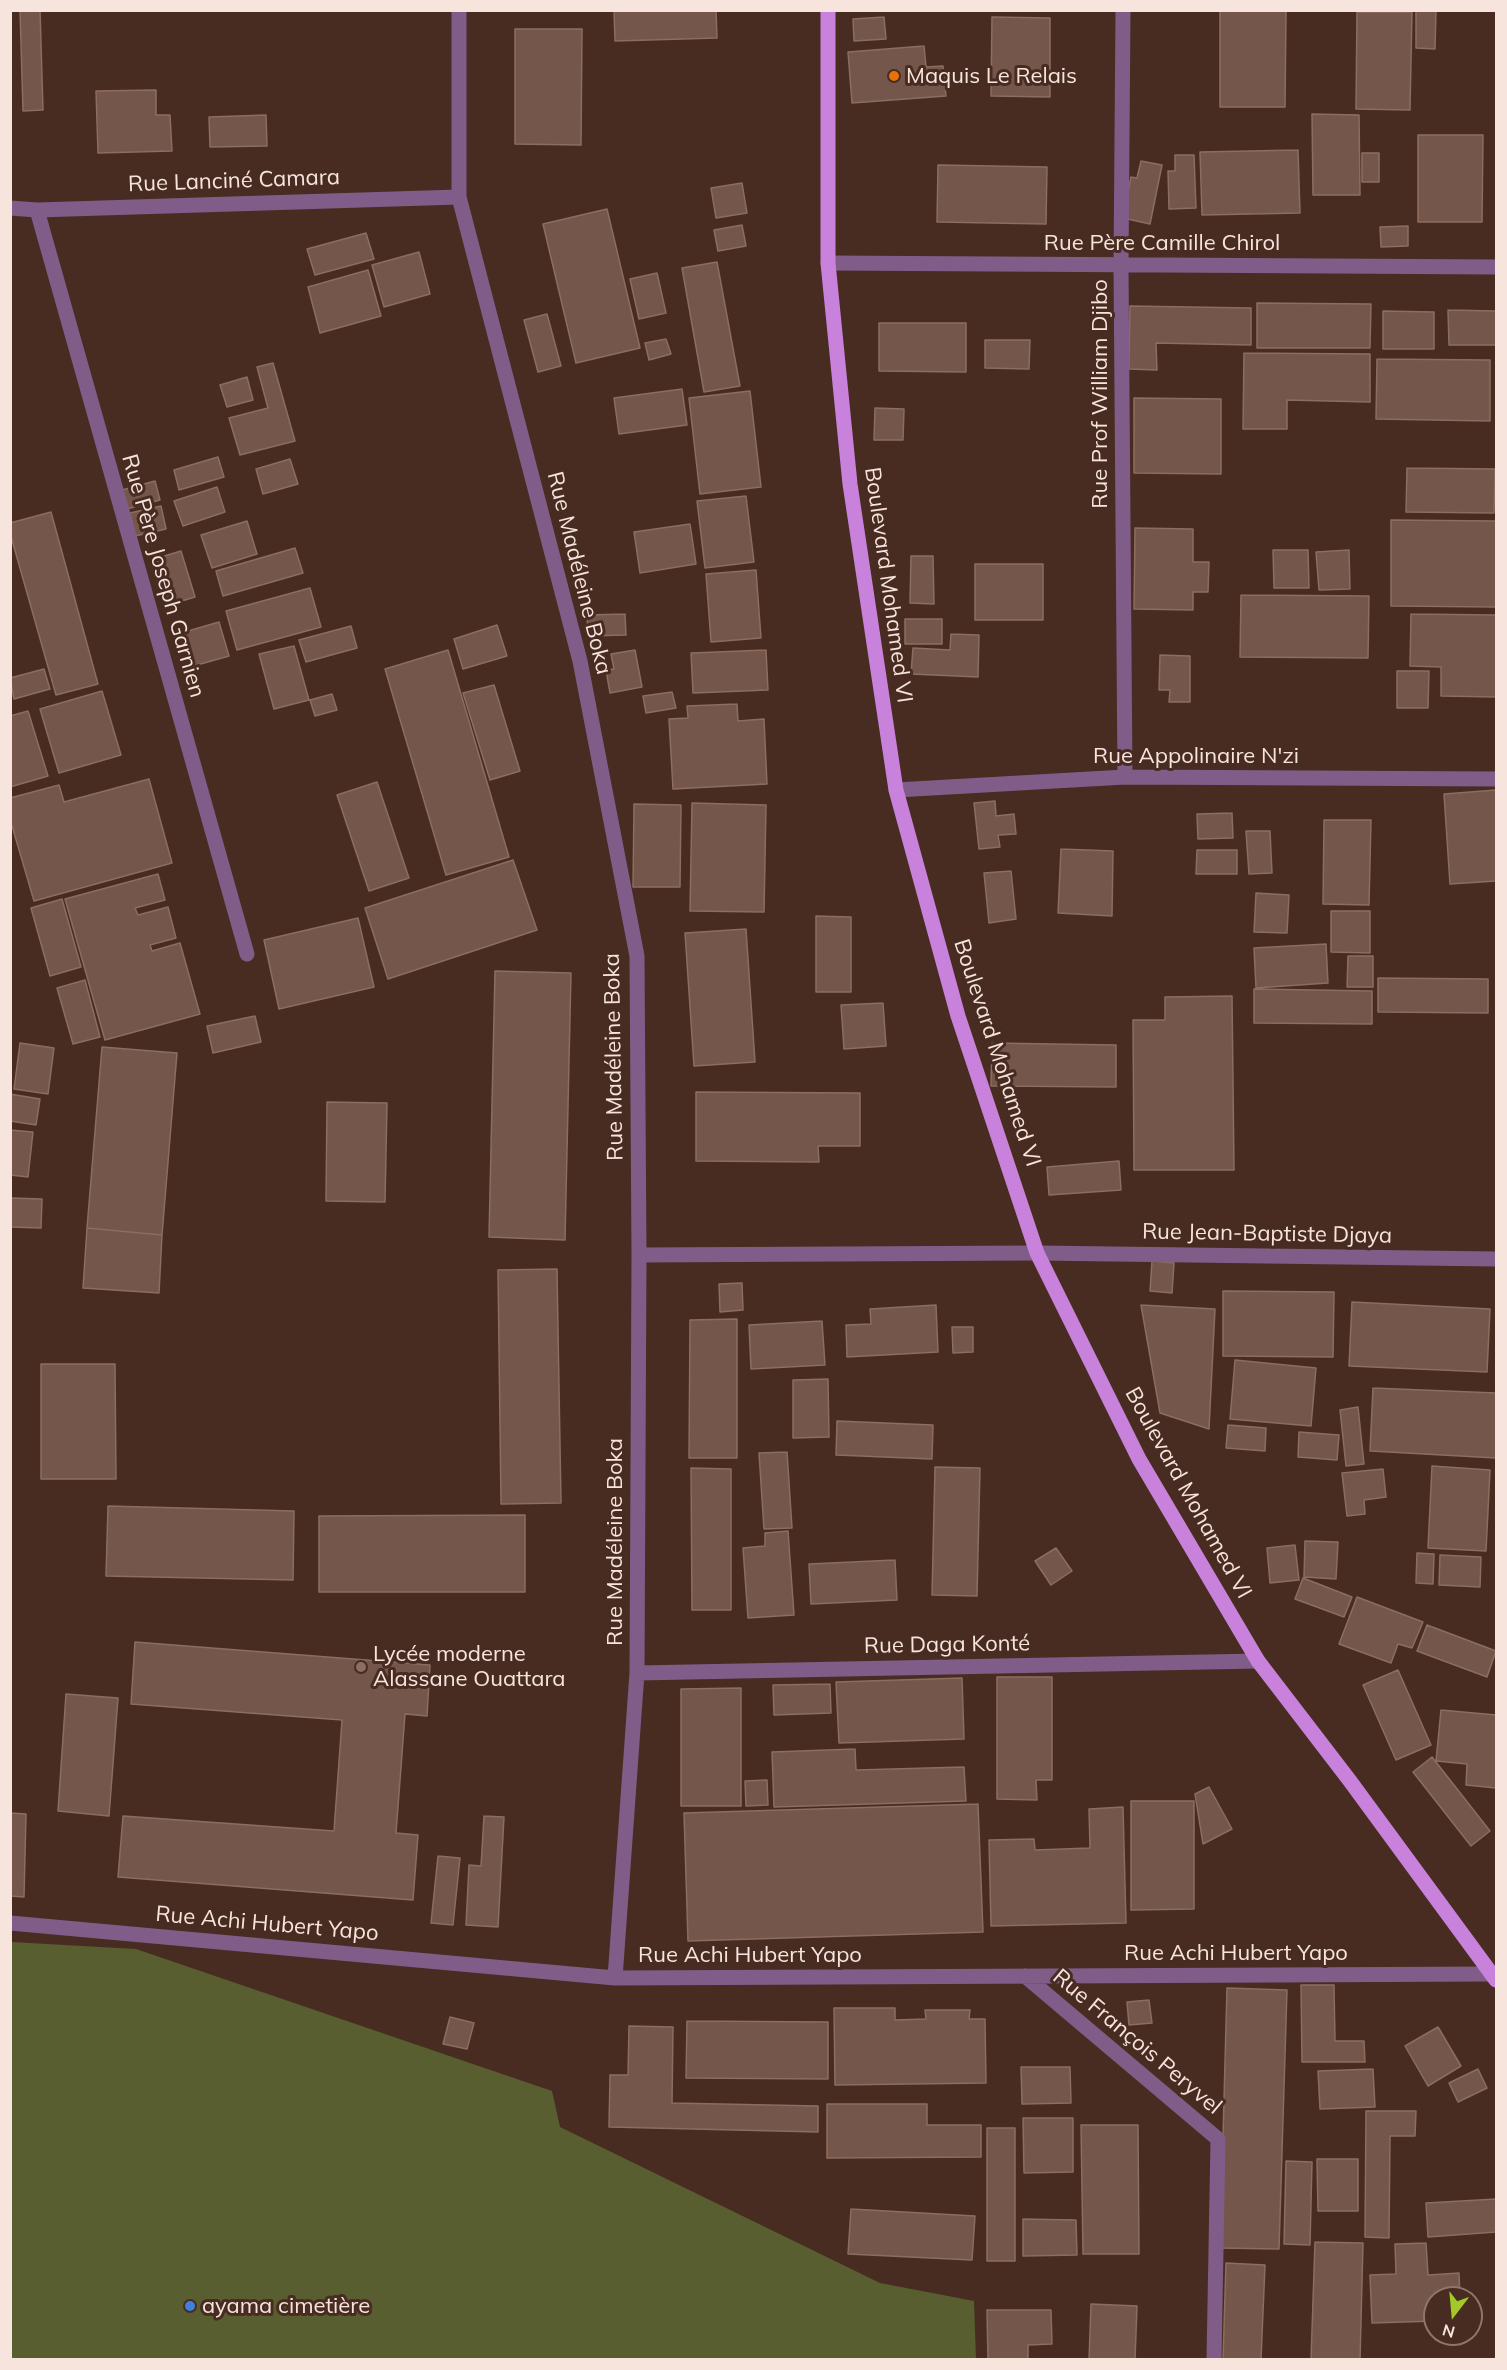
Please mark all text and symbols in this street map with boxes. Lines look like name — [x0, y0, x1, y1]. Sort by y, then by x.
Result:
place label: Maquis Le Relais — [906, 63, 1077, 89]
marker: Maquis Le Relais — [887, 69, 901, 83]
street label: Rue Lanciné Camara — [128, 164, 340, 198]
street label: Rue Père Camille Chirol — [1044, 230, 1280, 256]
street label: Rue Prof William Djibo — [1087, 279, 1113, 509]
street label: Rue Père Joseph Garnien — [116, 451, 210, 701]
street label: Boulevard Mohamed VI — [858, 466, 918, 704]
street label: Rue Madéleine Boka — [541, 469, 617, 677]
street label: Rue Appolinaire N'zi — [1093, 743, 1299, 769]
street label: Boulevard Mohamed VI — [948, 936, 1046, 1170]
street label: Rue Madéleine Boka — [599, 953, 629, 1161]
street label: Rue Jean-Baptiste Djaya — [1142, 1219, 1392, 1249]
street label: Boulevard Mohamed VI — [1119, 1383, 1257, 1603]
street label: Rue Madéleine Boka — [602, 1438, 628, 1646]
street label: Rue Daga Konté — [864, 1630, 1030, 1660]
place label: Lycée moderne Alassane Ouattara — [373, 1641, 565, 1693]
marker: Lycée moderne Alassane Ouattara — [354, 1660, 368, 1674]
street label: Rue Achi Hubert Yapo — [154, 1901, 380, 1947]
street label: Rue Achi Hubert Yapo — [1124, 1940, 1348, 1966]
street label: Rue Achi Hubert Yapo — [638, 1942, 862, 1968]
street label: Rue François Peryvel — [1047, 1964, 1227, 2120]
north arrow — [1423, 2286, 1483, 2346]
place label: ayama cimetière — [202, 2293, 370, 2319]
marker: ayama cimetière — [183, 2299, 197, 2313]
text: N — [1440, 2320, 1457, 2343]

